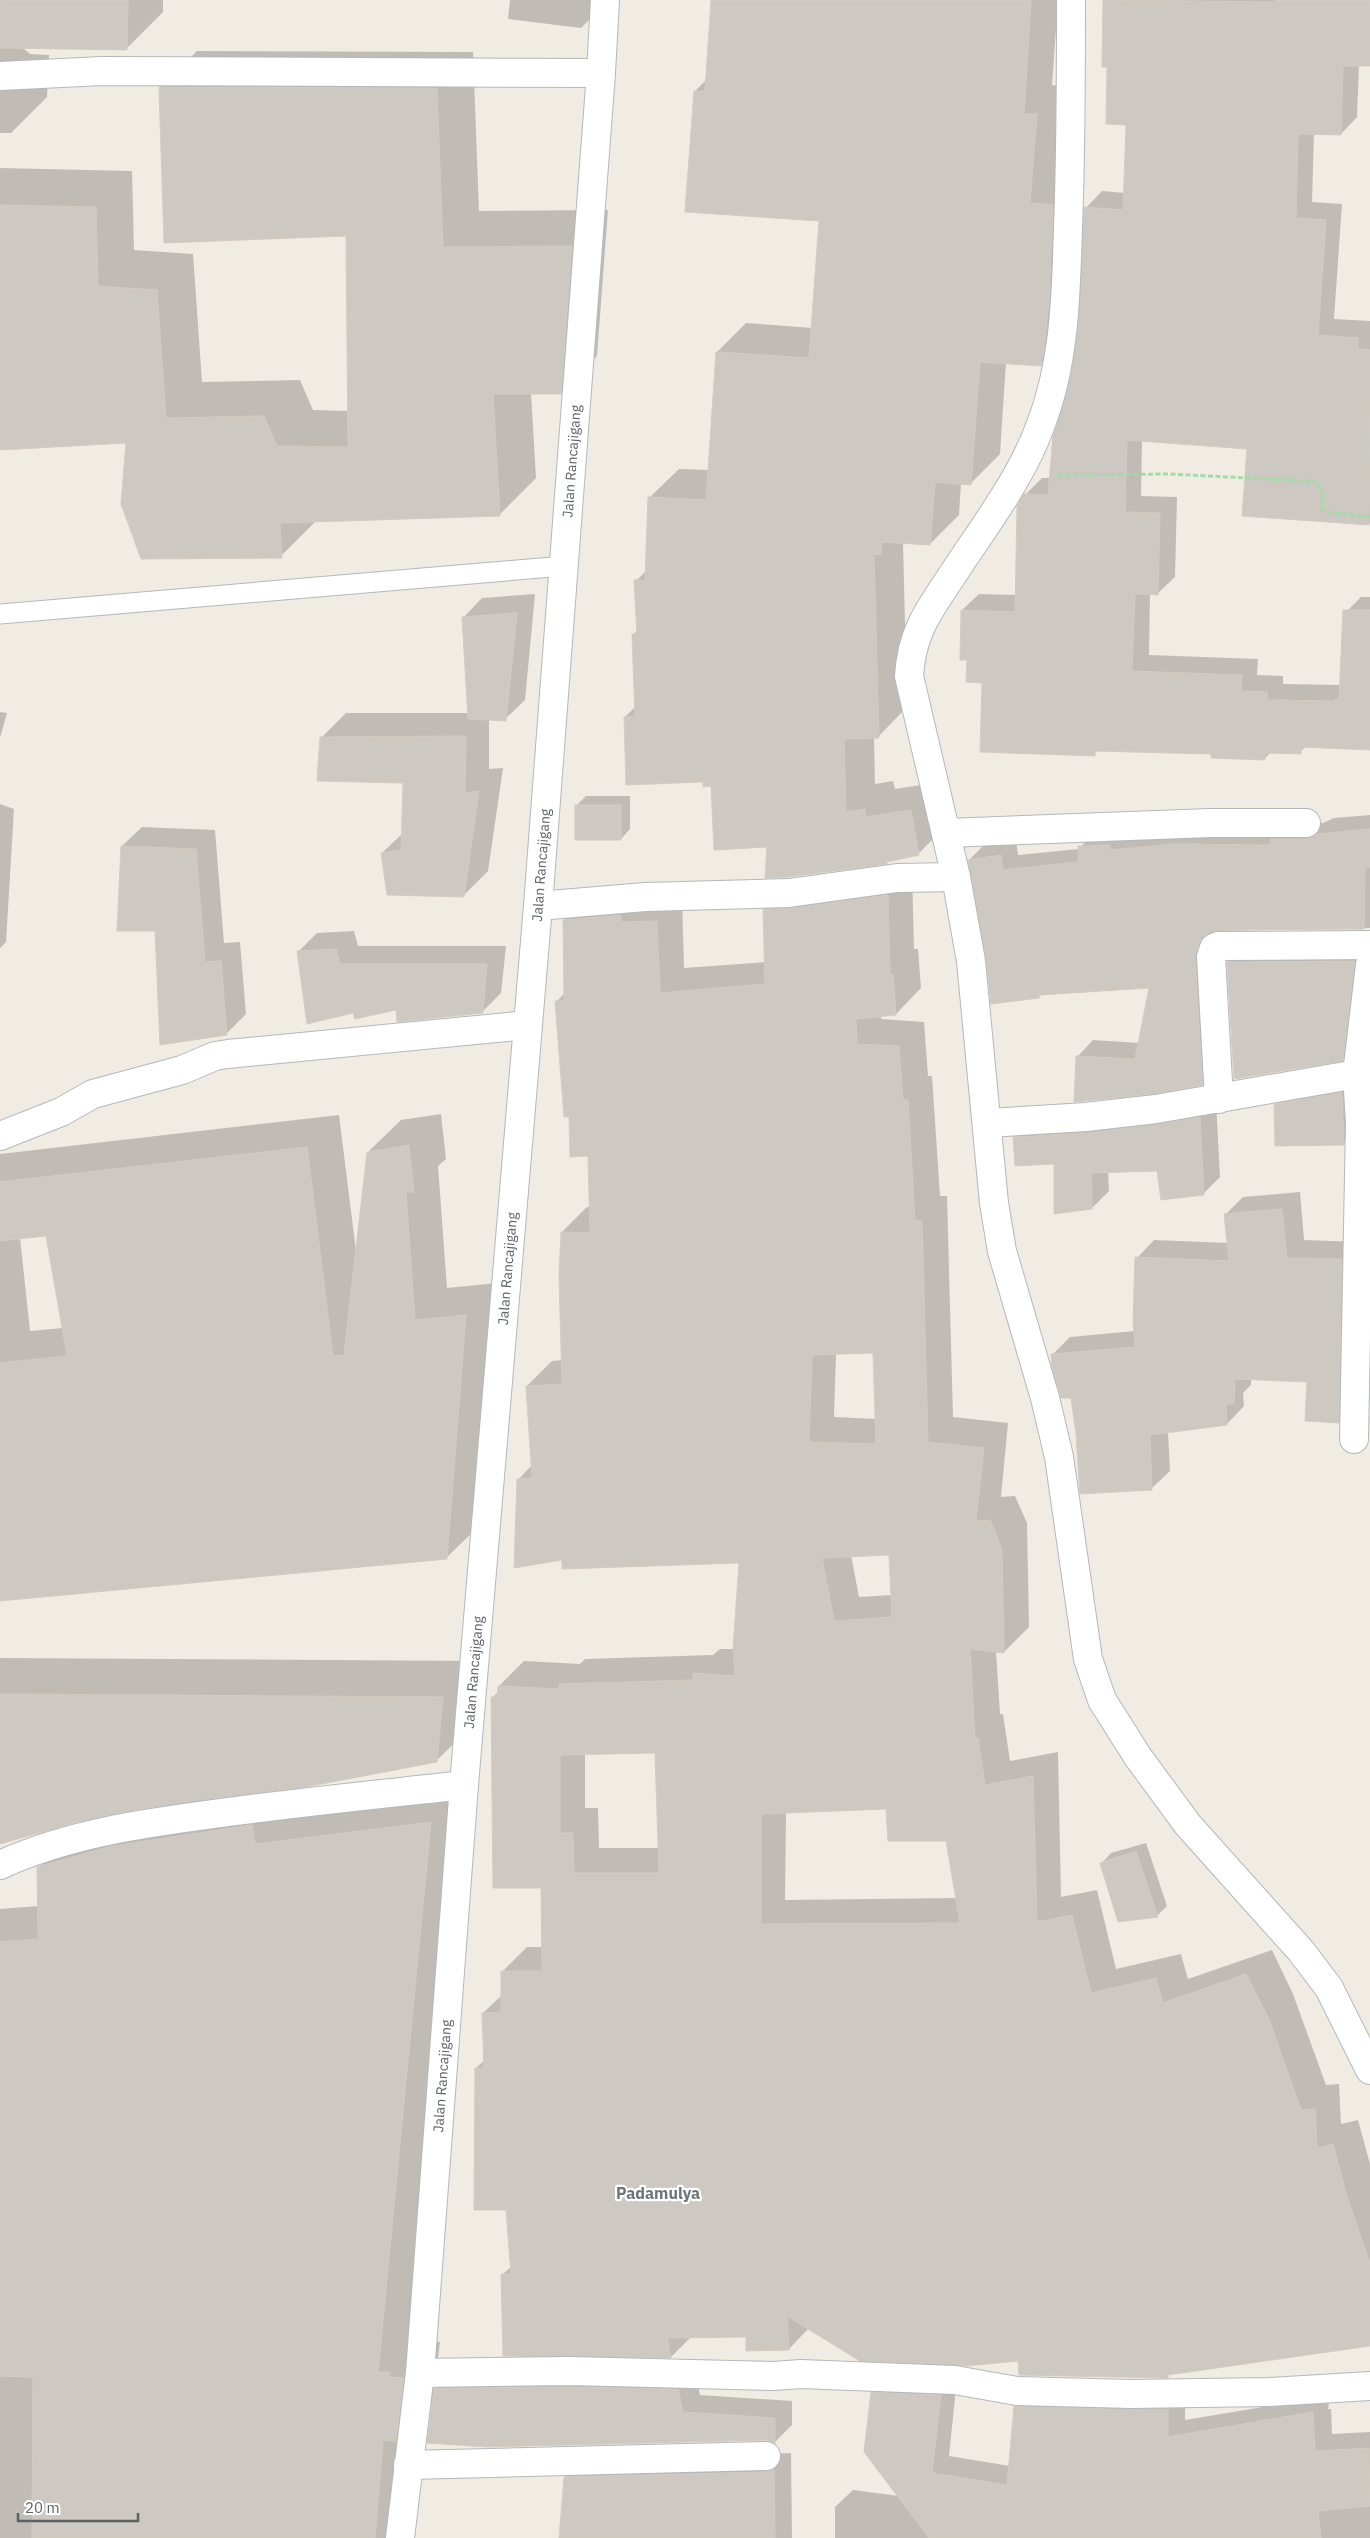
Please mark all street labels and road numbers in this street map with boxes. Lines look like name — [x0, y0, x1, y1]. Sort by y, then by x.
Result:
street label: Jalan Rancajigang — [558, 404, 585, 518]
street label: Jalan Rancajigang — [528, 807, 554, 922]
street label: Jalan Rancajigang — [494, 1211, 521, 1326]
street label: Jalan Rancajigang — [460, 1615, 487, 1729]
street label: Jalan Rancajigang — [429, 2018, 455, 2133]

